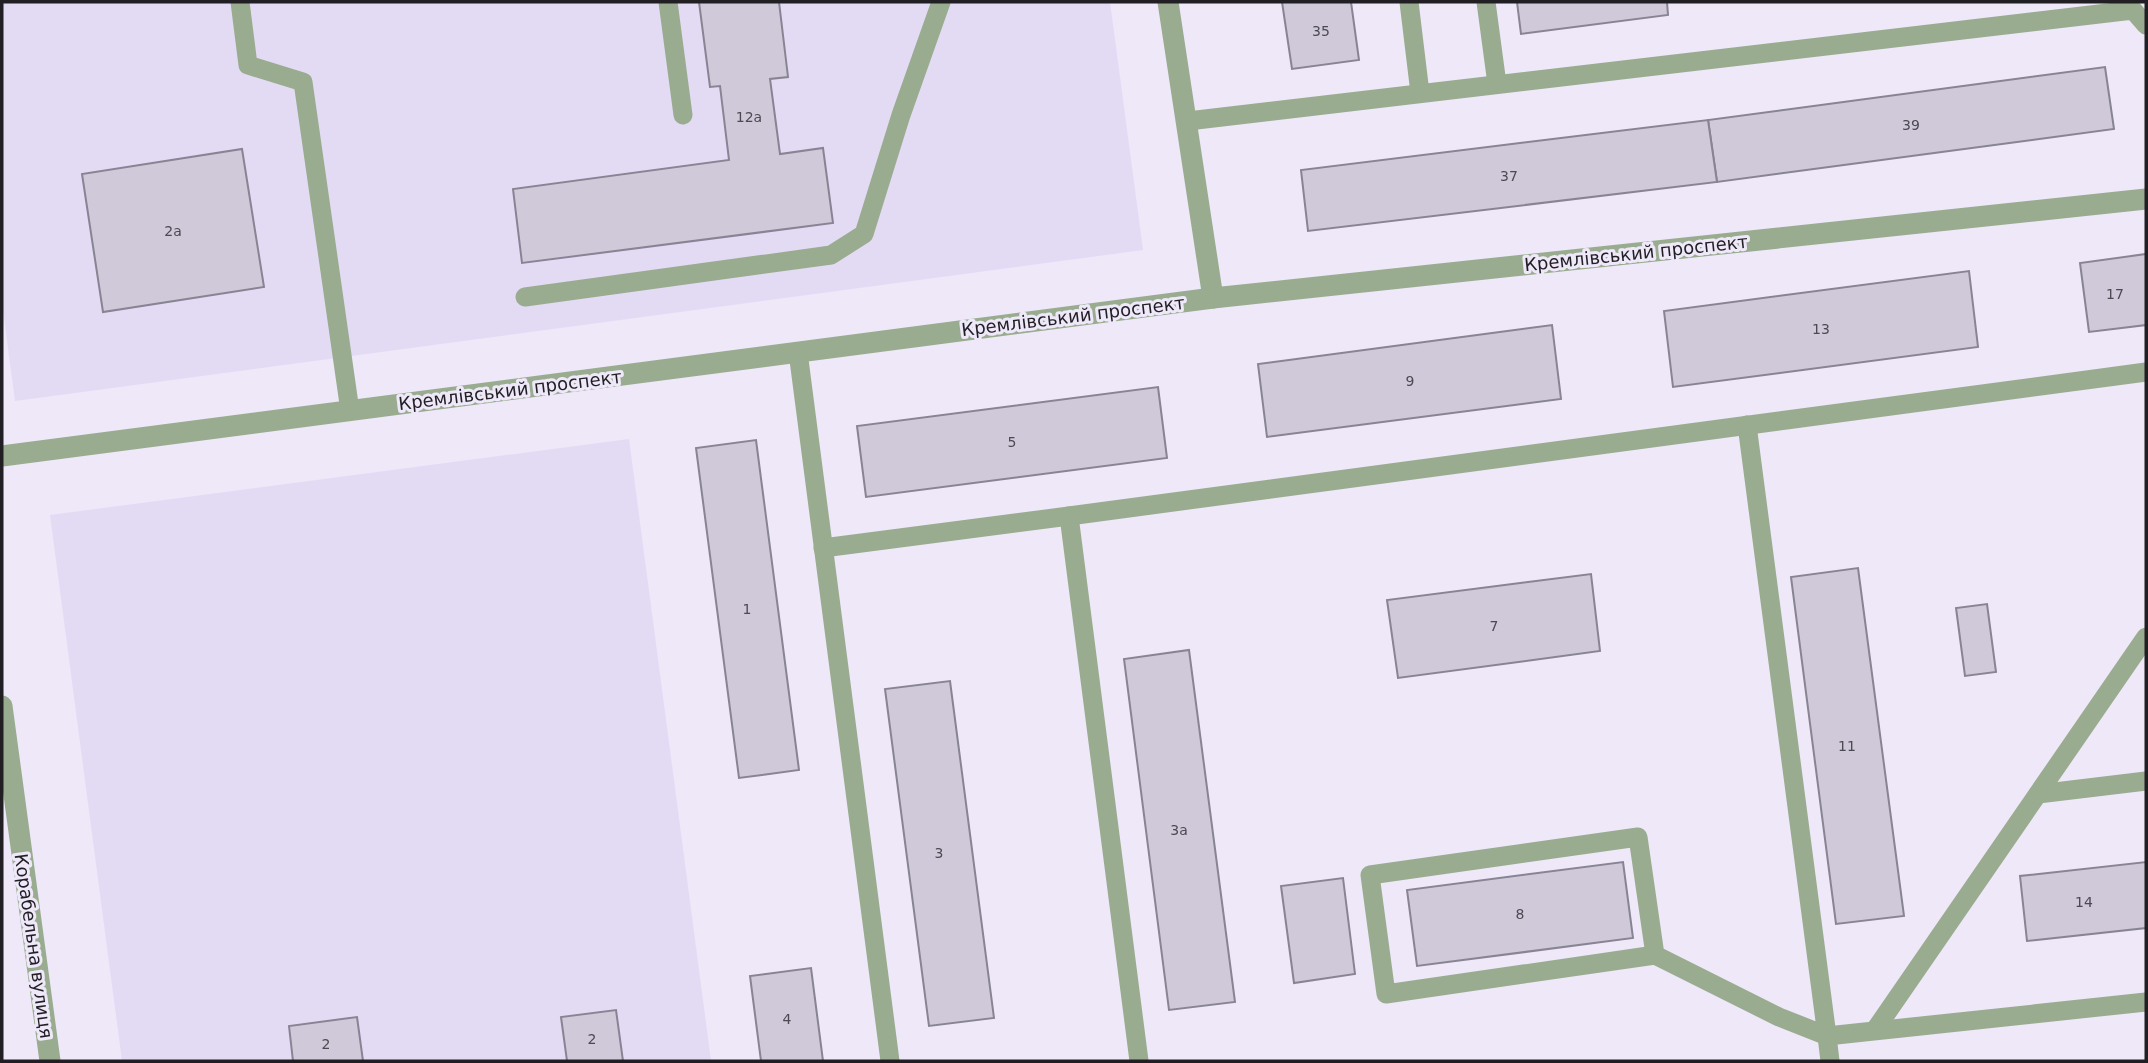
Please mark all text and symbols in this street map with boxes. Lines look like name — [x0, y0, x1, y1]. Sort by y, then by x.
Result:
house number: 35 — [1312, 23, 1330, 39]
house number: 12а — [736, 109, 762, 125]
house number: 39 — [1902, 117, 1920, 133]
house number: 37 — [1500, 168, 1518, 184]
house number: 2а — [164, 223, 182, 239]
street label: Кремлівський проспект — [1523, 231, 1749, 275]
house number: 17 — [2106, 286, 2124, 302]
street label: Кремлівський проспект — [960, 292, 1186, 340]
house number: 13 — [1812, 321, 1830, 337]
street label: Кремлівський проспект — [397, 366, 623, 414]
house number: 9 — [1406, 373, 1414, 389]
house number: 5 — [1008, 434, 1016, 450]
house number: 1 — [743, 601, 751, 617]
house number: 7 — [1490, 618, 1498, 634]
house number: 11 — [1838, 738, 1856, 754]
house number: 3а — [1170, 822, 1188, 838]
house number: 3 — [935, 845, 943, 861]
street label: Корабельна вулиця — [11, 852, 57, 1040]
house number: 14 — [2075, 894, 2093, 910]
house number: 8 — [1516, 906, 1524, 922]
house number: 4 — [783, 1011, 792, 1027]
house number: 2 — [588, 1031, 596, 1047]
house number: 2 — [322, 1036, 330, 1052]

